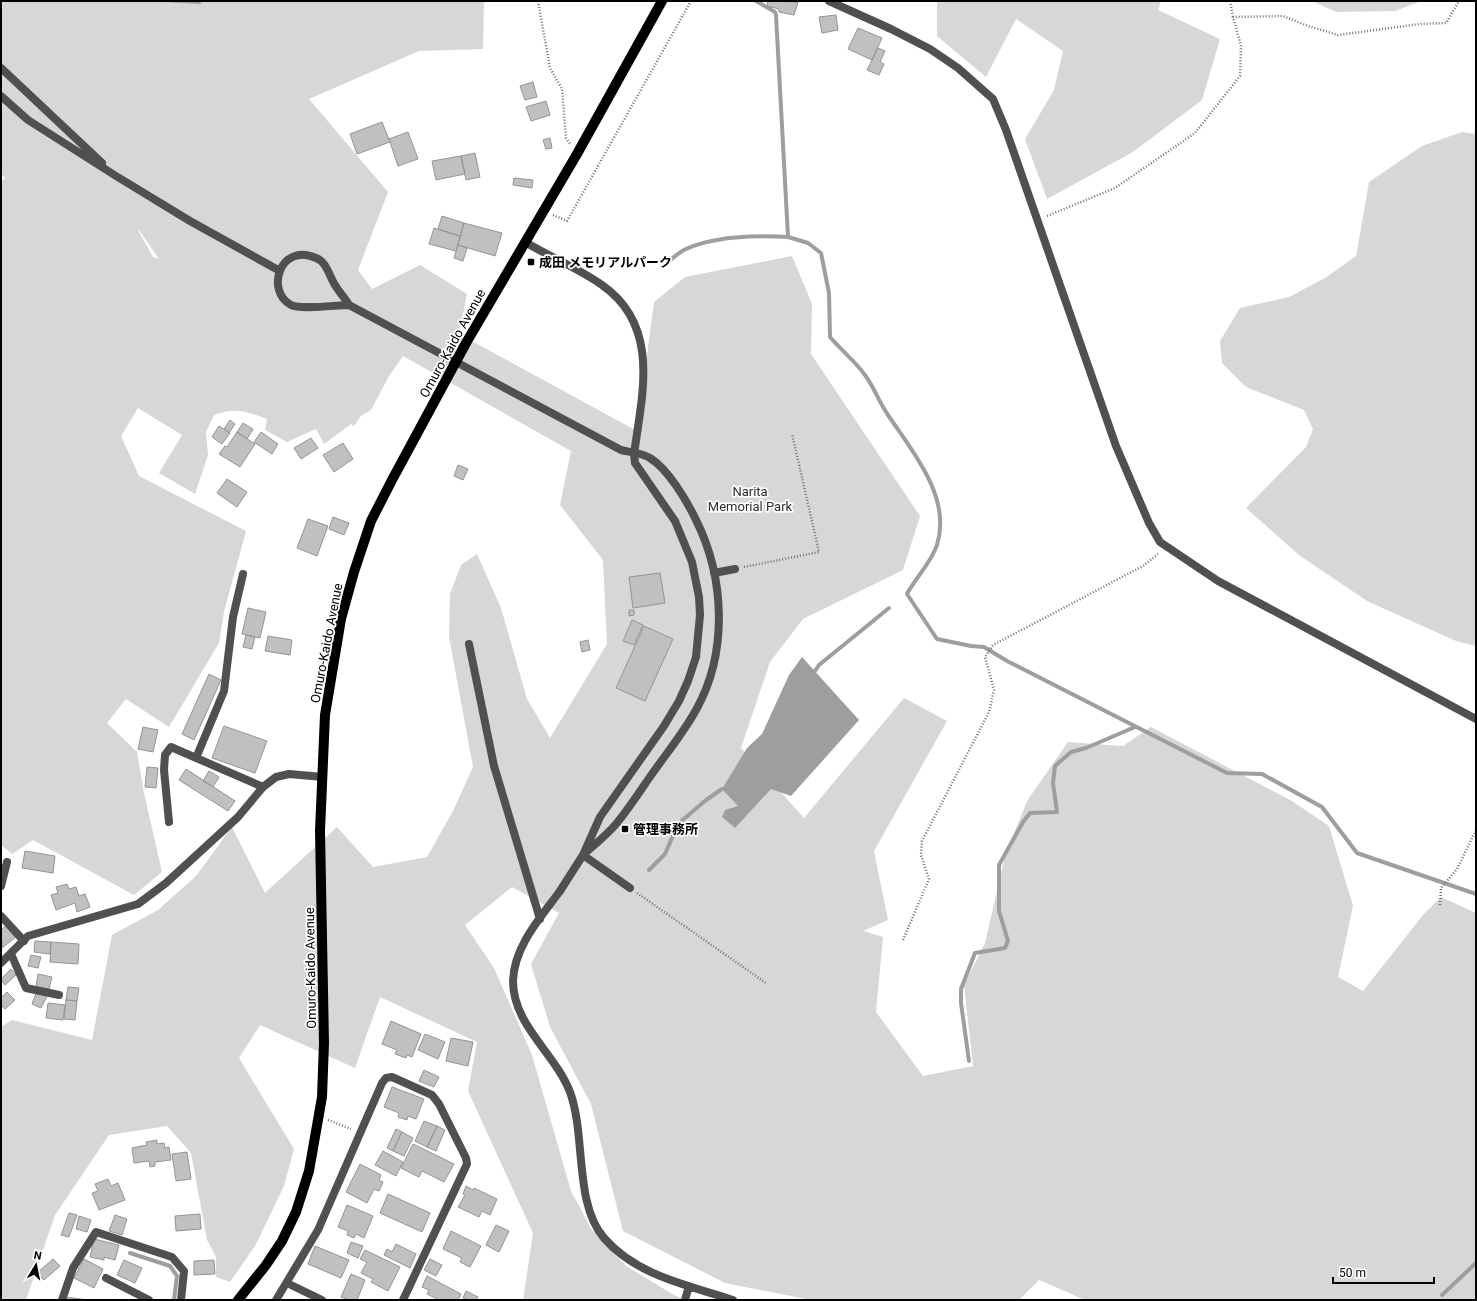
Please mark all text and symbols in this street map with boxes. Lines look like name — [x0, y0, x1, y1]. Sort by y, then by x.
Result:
place label: 成田 メモリアルパーク — [539, 255, 672, 270]
marker: 成田 メモリアルパーク — [526, 257, 536, 267]
street label: Omuro-Kaido Avenue — [416, 286, 489, 400]
park label: Narita Memorial Park — [708, 484, 793, 514]
street label: Omuro-Kaido Avenue — [308, 582, 345, 704]
place label: 管理事務所 — [633, 822, 698, 837]
marker: 管理事務所 — [620, 824, 630, 834]
street label: Omuro-Kaido Avenue — [302, 907, 319, 1029]
north arrow — [16, 1245, 56, 1285]
text: N — [33, 1249, 43, 1263]
scale bar — [1333, 1259, 1434, 1285]
text: 50 m — [1339, 1266, 1366, 1280]

